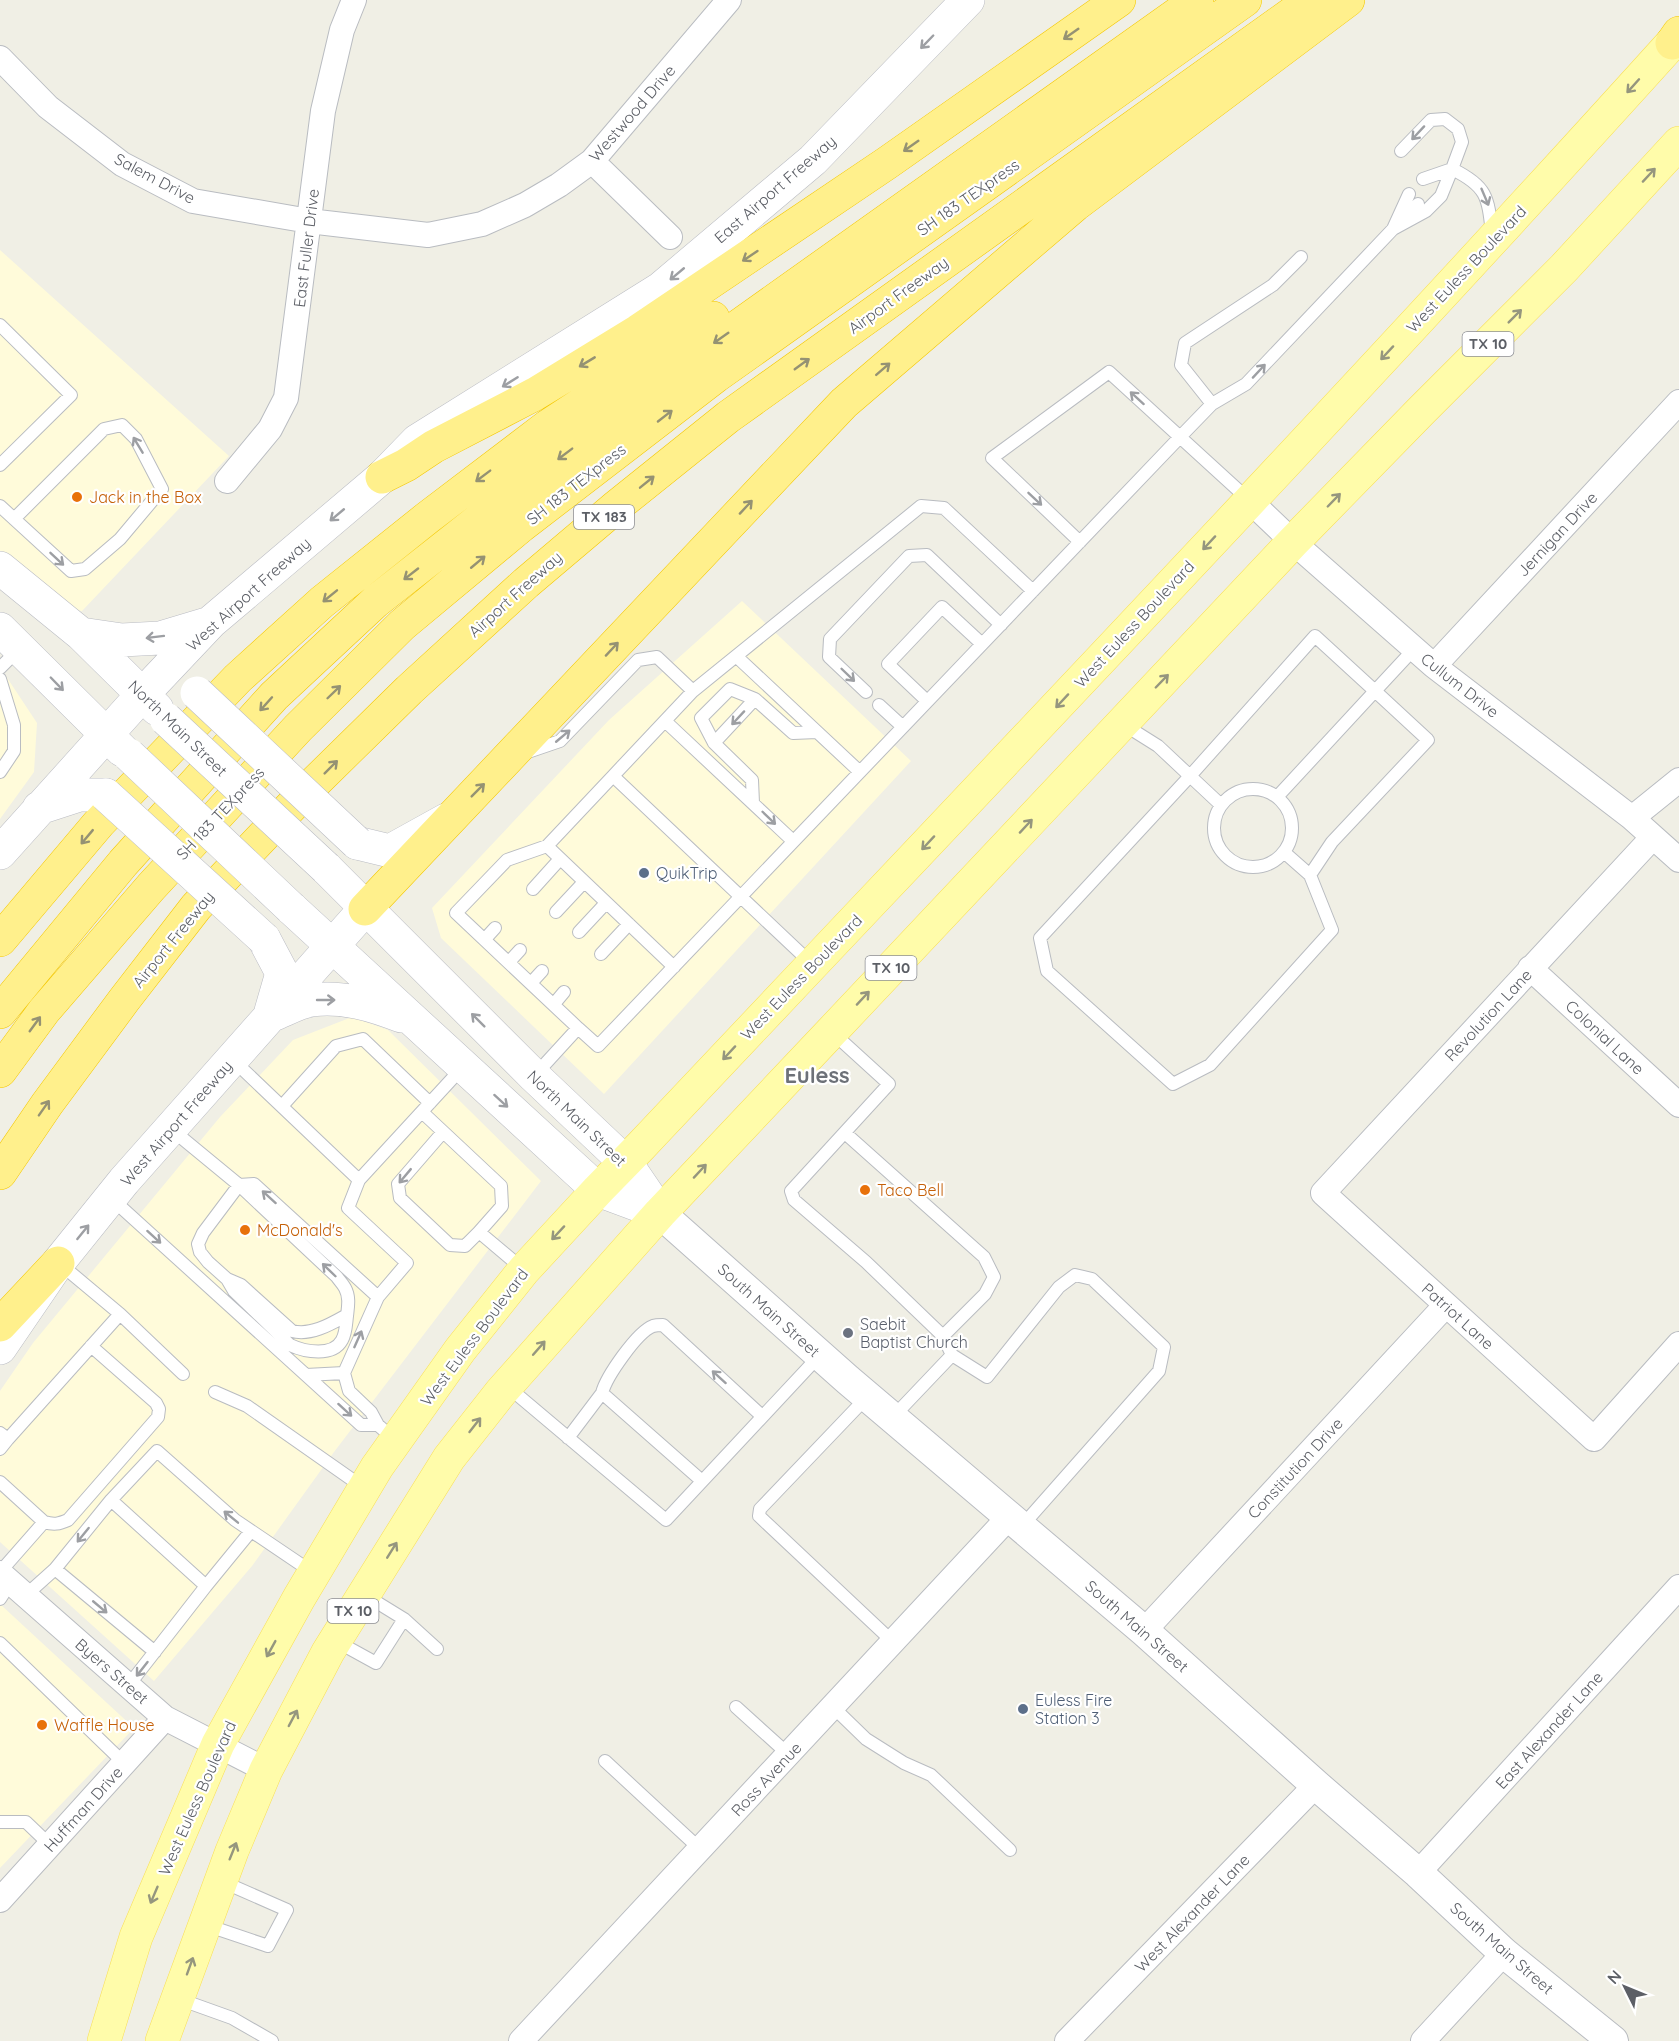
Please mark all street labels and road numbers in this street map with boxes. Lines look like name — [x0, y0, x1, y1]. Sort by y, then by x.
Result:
street label: Westwood Drive — [585, 60, 679, 166]
street label: East Airport Freeway — [710, 131, 840, 247]
street label: Salem Drive — [111, 148, 199, 208]
street label: SH 183 TEXpress — [913, 154, 1023, 240]
street label: East Fuller Drive — [289, 188, 323, 308]
street label: West Euless Boulevard — [1402, 201, 1530, 337]
street label: Airport Freeway — [844, 252, 952, 338]
road number: TX 10 — [1462, 332, 1514, 356]
street label: SH 183 TEXpress — [522, 439, 630, 529]
street label: Jernigan Drive — [1513, 487, 1601, 581]
road number: TX 183 — [574, 505, 634, 529]
street label: West Airport Freeway — [182, 533, 314, 655]
street label: Airport Freeway — [464, 547, 566, 641]
street label: West Euless Boulevard — [1070, 556, 1198, 692]
street label: Cullum Drive — [1417, 648, 1503, 722]
street label: North Main Street — [124, 676, 232, 780]
street label: SH 183 TEXpress — [172, 762, 268, 864]
street label: Airport Freeway — [128, 886, 218, 992]
street label: West Euless Boulevard — [736, 910, 866, 1044]
road number: TX 10 — [866, 956, 916, 980]
street label: Revolution Lane — [1440, 965, 1536, 1065]
street label: Colonial Lane — [1562, 996, 1648, 1078]
street label: West Airport Freeway — [116, 1056, 236, 1190]
street label: North Main Street — [523, 1066, 631, 1170]
street label: South Main Street — [714, 1259, 824, 1361]
street label: West Euless Boulevard — [416, 1264, 532, 1410]
street label: Patriot Lane — [1418, 1278, 1498, 1354]
street label: Constitution Drive — [1243, 1413, 1347, 1523]
street label: South Main Street — [1081, 1576, 1193, 1676]
road number: TX 10 — [328, 1599, 378, 1623]
street label: Byers Street — [71, 1634, 153, 1708]
street label: East Alexander Lane — [1491, 1667, 1607, 1793]
street label: West Euless Boulevard — [154, 1718, 240, 1878]
street label: Ross Avenue — [726, 1738, 806, 1820]
street label: Huffman Drive — [39, 1762, 127, 1856]
street label: West Alexander Lane — [1130, 1850, 1254, 1976]
street label: South Main Street — [1446, 1898, 1558, 1998]

